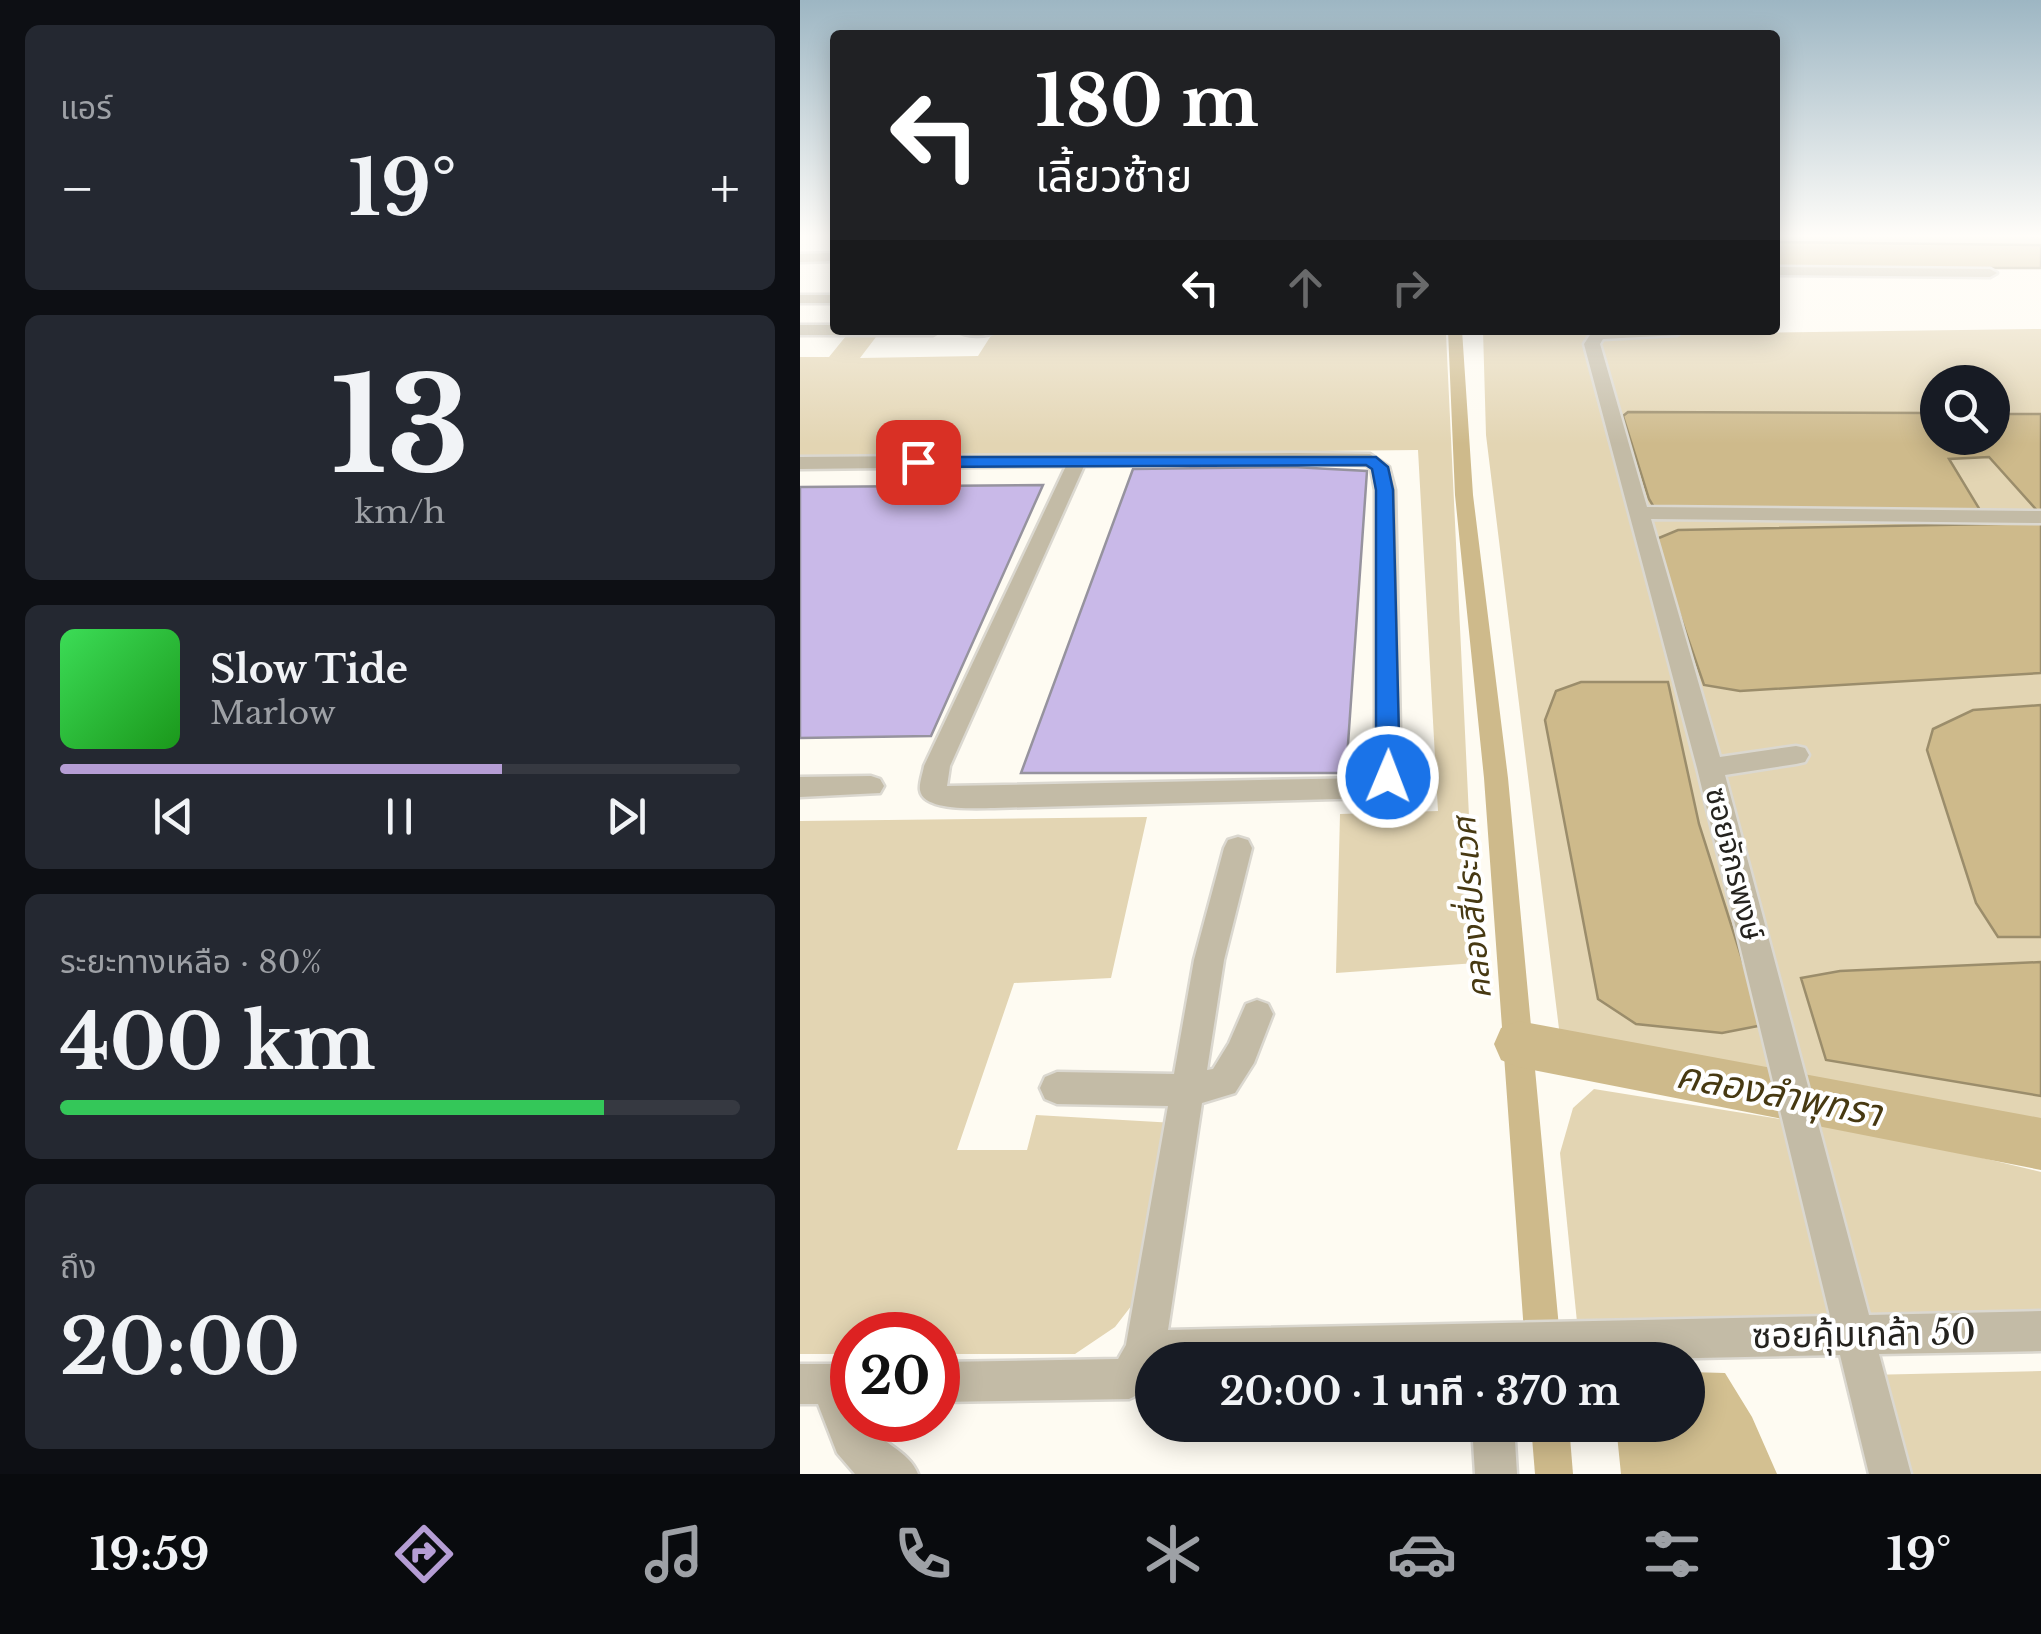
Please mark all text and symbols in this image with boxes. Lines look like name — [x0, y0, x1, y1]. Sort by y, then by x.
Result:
text: 180 m — [1035, 58, 1259, 145]
icon: left — [870, 70, 1000, 200]
text: แอร์ — [60, 88, 112, 128]
text: 19° — [348, 142, 456, 235]
text: เลี้ยวซ้าย — [1035, 148, 1192, 204]
text: − — [60, 155, 95, 223]
text: + — [710, 155, 740, 223]
icon: left — [1173, 260, 1228, 315]
icon: ahead — [1278, 260, 1333, 315]
icon: right — [1383, 260, 1438, 315]
text: 13 — [330, 346, 470, 507]
map controls — [1920, 365, 2010, 455]
button: search — [1920, 365, 2010, 455]
pin — [876, 420, 961, 505]
icon: arrive — [891, 435, 946, 490]
text: km/h — [355, 492, 445, 532]
text: Slow Tide — [210, 646, 408, 693]
text: Marlow — [210, 693, 336, 733]
position arrow — [1336, 725, 1440, 829]
street label: ซอยจักรพงษ์ — [1698, 783, 1771, 944]
icon: previous — [146, 789, 201, 844]
icon: pause — [372, 789, 427, 844]
icon: next — [599, 789, 654, 844]
water label: คลองสี่ประเวศ — [1442, 811, 1500, 1001]
text: ระยะทางเหลือ · 80% — [60, 942, 322, 982]
text: 400 km — [60, 996, 376, 1089]
water label: คลองลำพุทรา — [1673, 1051, 1887, 1137]
text: ถึง — [60, 1247, 96, 1287]
text: 20:00 — [60, 1301, 300, 1394]
street label: ซอยคุ้มเกล้า 50 — [1752, 1310, 1976, 1357]
speed limit sign: 20 — [830, 1312, 960, 1442]
text: 20:00 · 1 นาที · 370 m — [1220, 1368, 1620, 1415]
icon: directions — [389, 1519, 459, 1589]
icon: music — [639, 1519, 709, 1589]
icon: phone — [888, 1519, 958, 1589]
icon: climate — [1138, 1519, 1208, 1589]
icon: car — [1387, 1519, 1457, 1589]
icon: filters — [1637, 1519, 1707, 1589]
text: 19:59 — [90, 1526, 210, 1582]
text: 19° — [1886, 1526, 1951, 1582]

